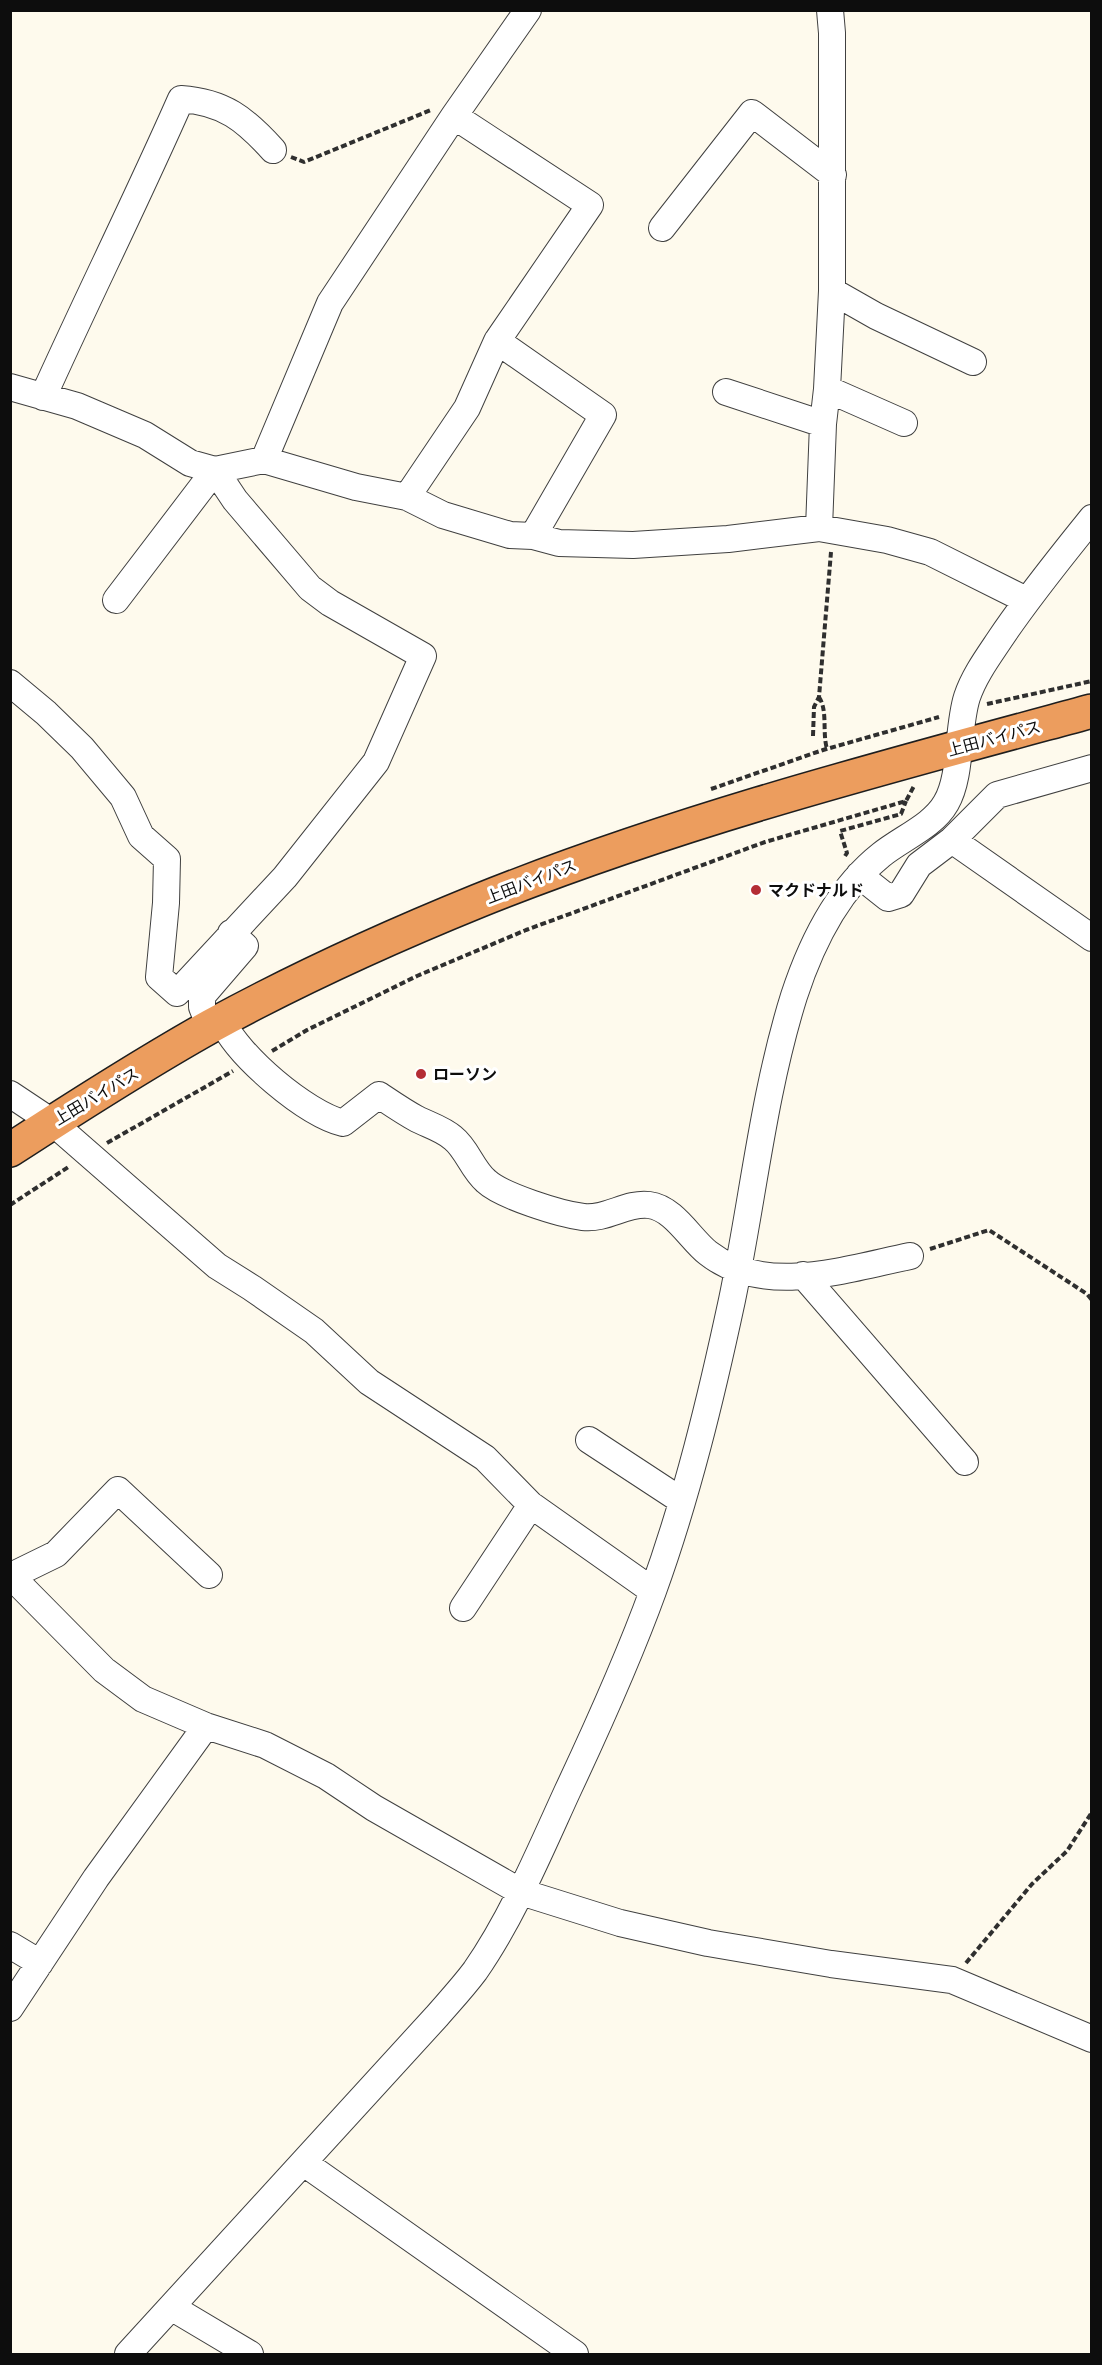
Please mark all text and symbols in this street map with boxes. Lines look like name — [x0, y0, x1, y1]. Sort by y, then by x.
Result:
street label: 上田バイパス — [945, 715, 1043, 761]
street label: 上田バイパス — [482, 854, 580, 908]
place label: マクドナルド — [768, 879, 864, 901]
marker: マクドナルド — [749, 883, 763, 897]
street label: 上田バイパス — [49, 1062, 143, 1130]
place label: ローソン — [433, 1063, 497, 1085]
marker: ローソン — [414, 1067, 428, 1081]

